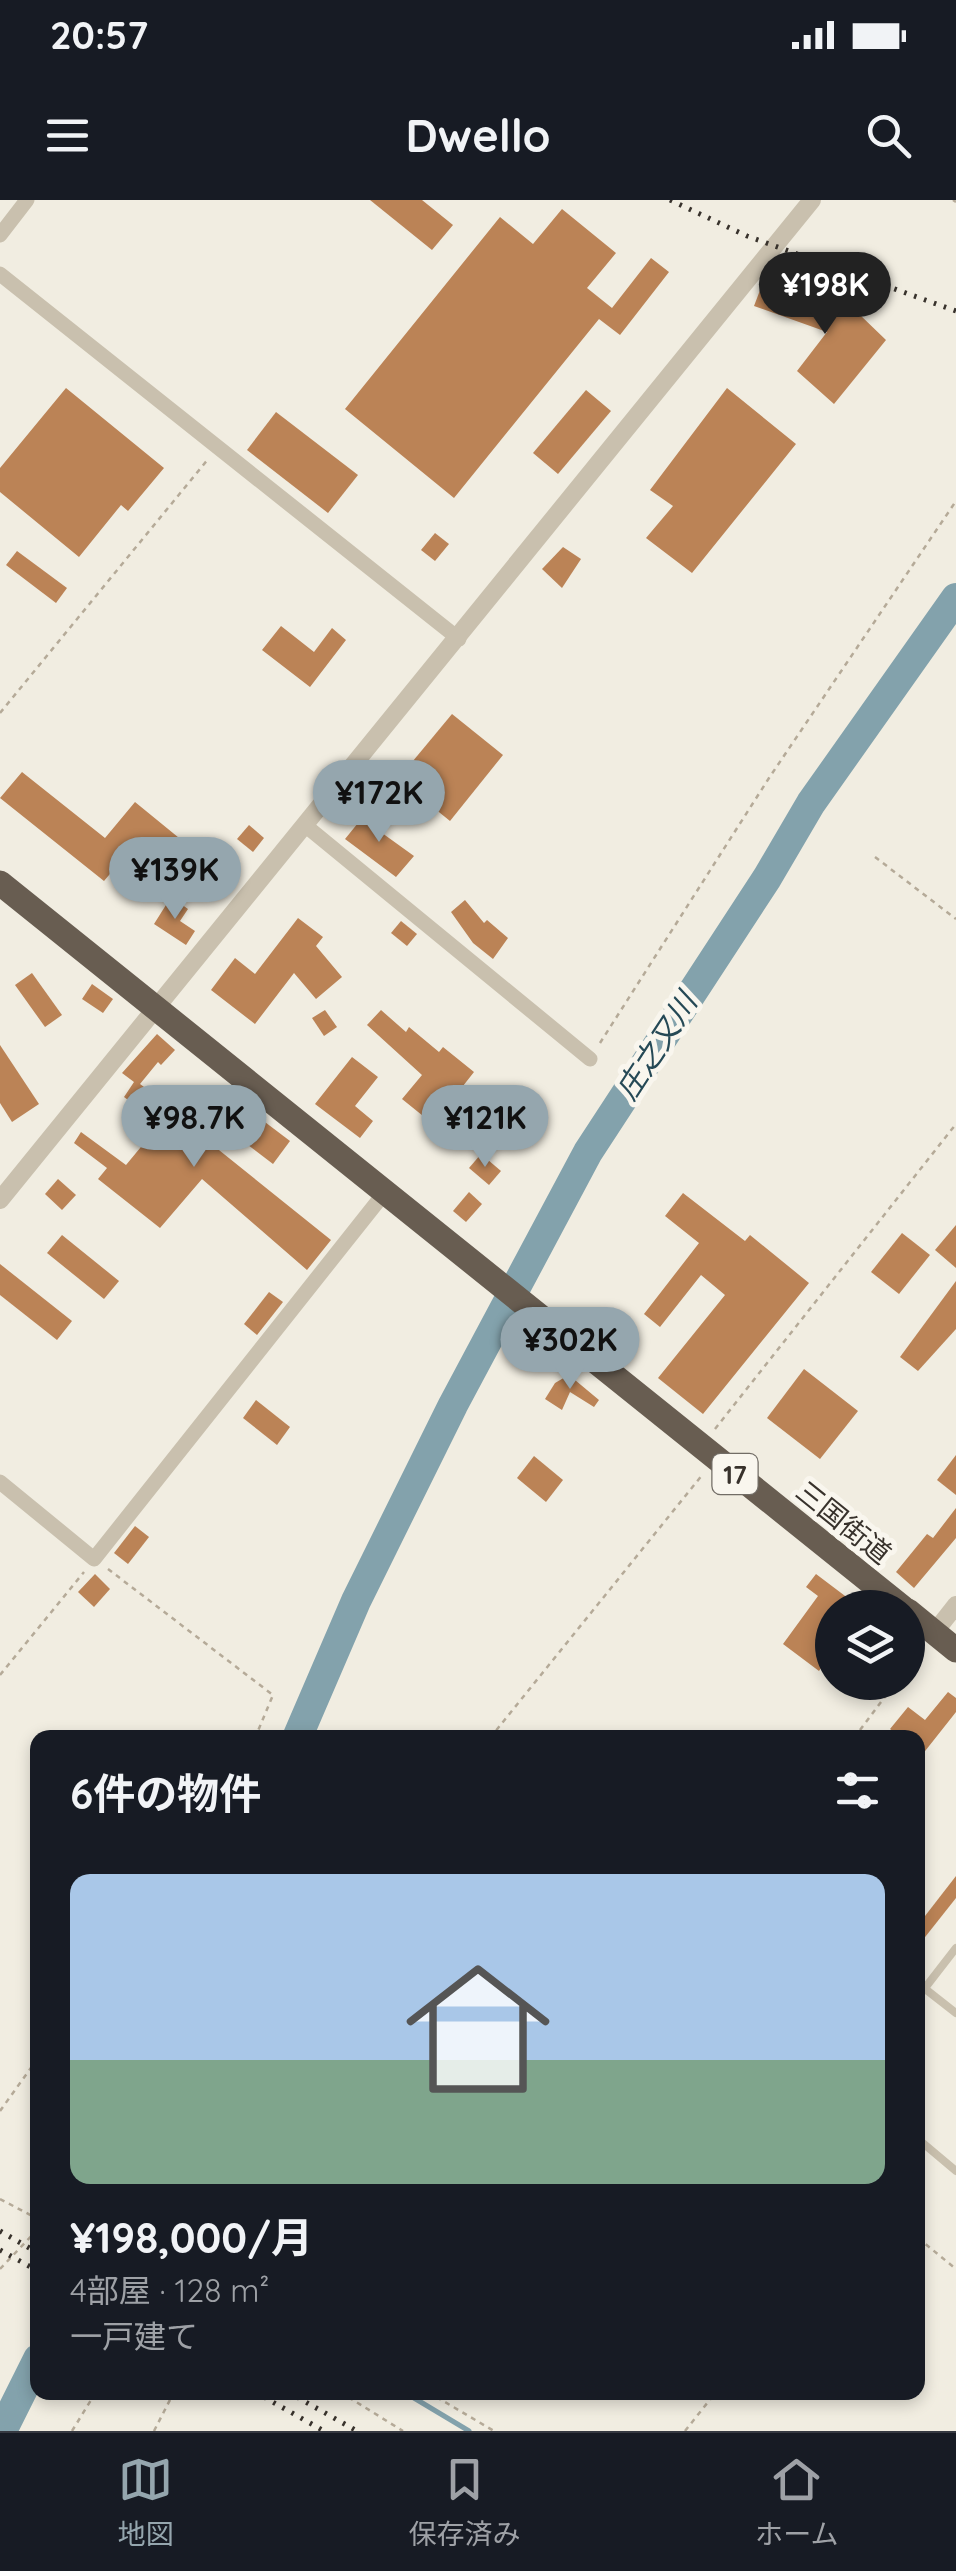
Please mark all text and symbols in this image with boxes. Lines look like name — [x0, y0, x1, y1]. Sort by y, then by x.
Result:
text: 20:57 — [50, 11, 148, 59]
text: Dwello — [405, 107, 551, 163]
icon: menu — [40, 108, 95, 163]
icon: search — [861, 108, 916, 163]
pin: ¥198K — [755, 252, 895, 337]
text: ¥198K — [781, 264, 869, 304]
pin: ¥172K — [309, 760, 449, 845]
text: ¥172K — [335, 772, 423, 812]
pin: ¥139K — [105, 837, 245, 922]
text: ¥139K — [131, 849, 219, 889]
water label: 庄之又川 — [607, 983, 706, 1107]
pin: ¥98.7K — [113, 1085, 275, 1170]
pin: ¥121K — [415, 1085, 555, 1170]
text: ¥98.7K — [143, 1097, 245, 1137]
text: ¥121K — [443, 1097, 527, 1137]
pin: ¥302K — [500, 1307, 640, 1392]
text: ¥302K — [522, 1319, 618, 1359]
road number: 17 — [712, 1454, 758, 1494]
street label: 三国街道 — [789, 1473, 899, 1571]
map controls — [815, 1590, 925, 1700]
button: layers — [815, 1590, 925, 1700]
icon: filters — [830, 1763, 885, 1818]
text: 6件の物件 — [70, 1767, 261, 1820]
icon: home — [388, 1939, 568, 2119]
text: ¥198,000/月 — [70, 2211, 313, 2264]
text: 4部屋 · 128 m² — [70, 2270, 270, 2310]
text: 一戸建て — [70, 2316, 198, 2356]
tab: 地図 — [117, 2452, 173, 2552]
tab: 保存済み — [408, 2452, 520, 2552]
tab: ホーム — [755, 2452, 839, 2552]

